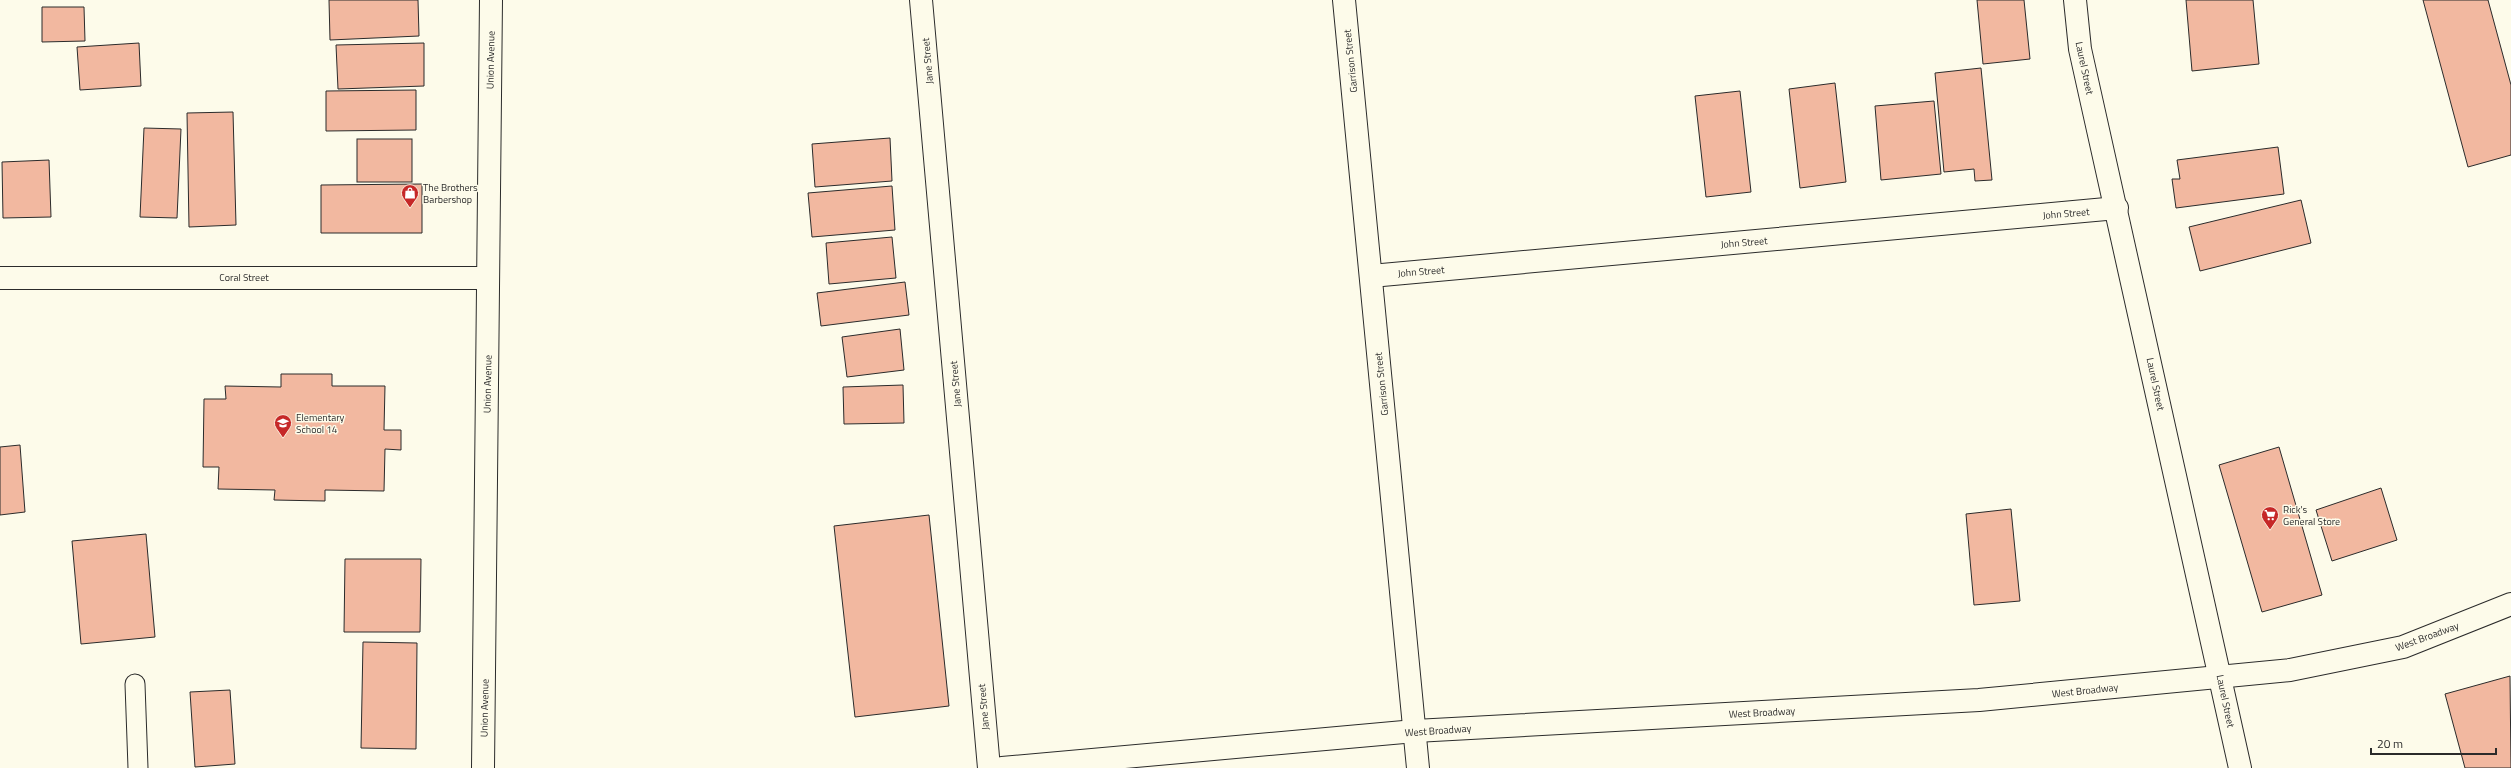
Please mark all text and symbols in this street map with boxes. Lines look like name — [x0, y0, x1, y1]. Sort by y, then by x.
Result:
street label: Garrison Street — [1340, 28, 1361, 93]
street label: Union Avenue — [482, 31, 499, 89]
street label: Jane Street — [918, 37, 937, 85]
street label: Laurel Street — [2072, 40, 2098, 96]
place label: The Brothers Barbershop — [423, 180, 478, 207]
shop icon: The Brothers Barbershop — [400, 183, 420, 208]
street label: John Street — [2042, 204, 2091, 223]
street label: John Street — [1720, 233, 1769, 252]
street label: John Street — [1397, 262, 1446, 281]
street label: Coral Street — [219, 270, 269, 285]
street label: Garrison Street — [1371, 351, 1392, 416]
street label: Union Avenue — [479, 355, 496, 413]
street label: Laurel Street — [2143, 356, 2169, 412]
street label: Jane Street — [946, 360, 965, 408]
place label: Elementary School 14 — [296, 410, 345, 437]
school or university icon: Elementary School 14 — [273, 413, 293, 438]
place label: Rick's General Store — [2283, 502, 2340, 529]
supermarket icon: Rick's General Store — [2260, 505, 2280, 530]
street label: West Broadway — [2393, 618, 2461, 655]
street label: Laurel Street — [2213, 673, 2239, 729]
street label: Union Avenue — [476, 679, 493, 737]
street label: West Broadway — [2051, 680, 2119, 701]
street label: Jane Street — [974, 683, 993, 731]
street label: West Broadway — [1728, 703, 1796, 722]
street label: West Broadway — [1404, 721, 1472, 740]
scale bar — [2371, 730, 2496, 756]
text: 20 m — [2377, 734, 2403, 753]

